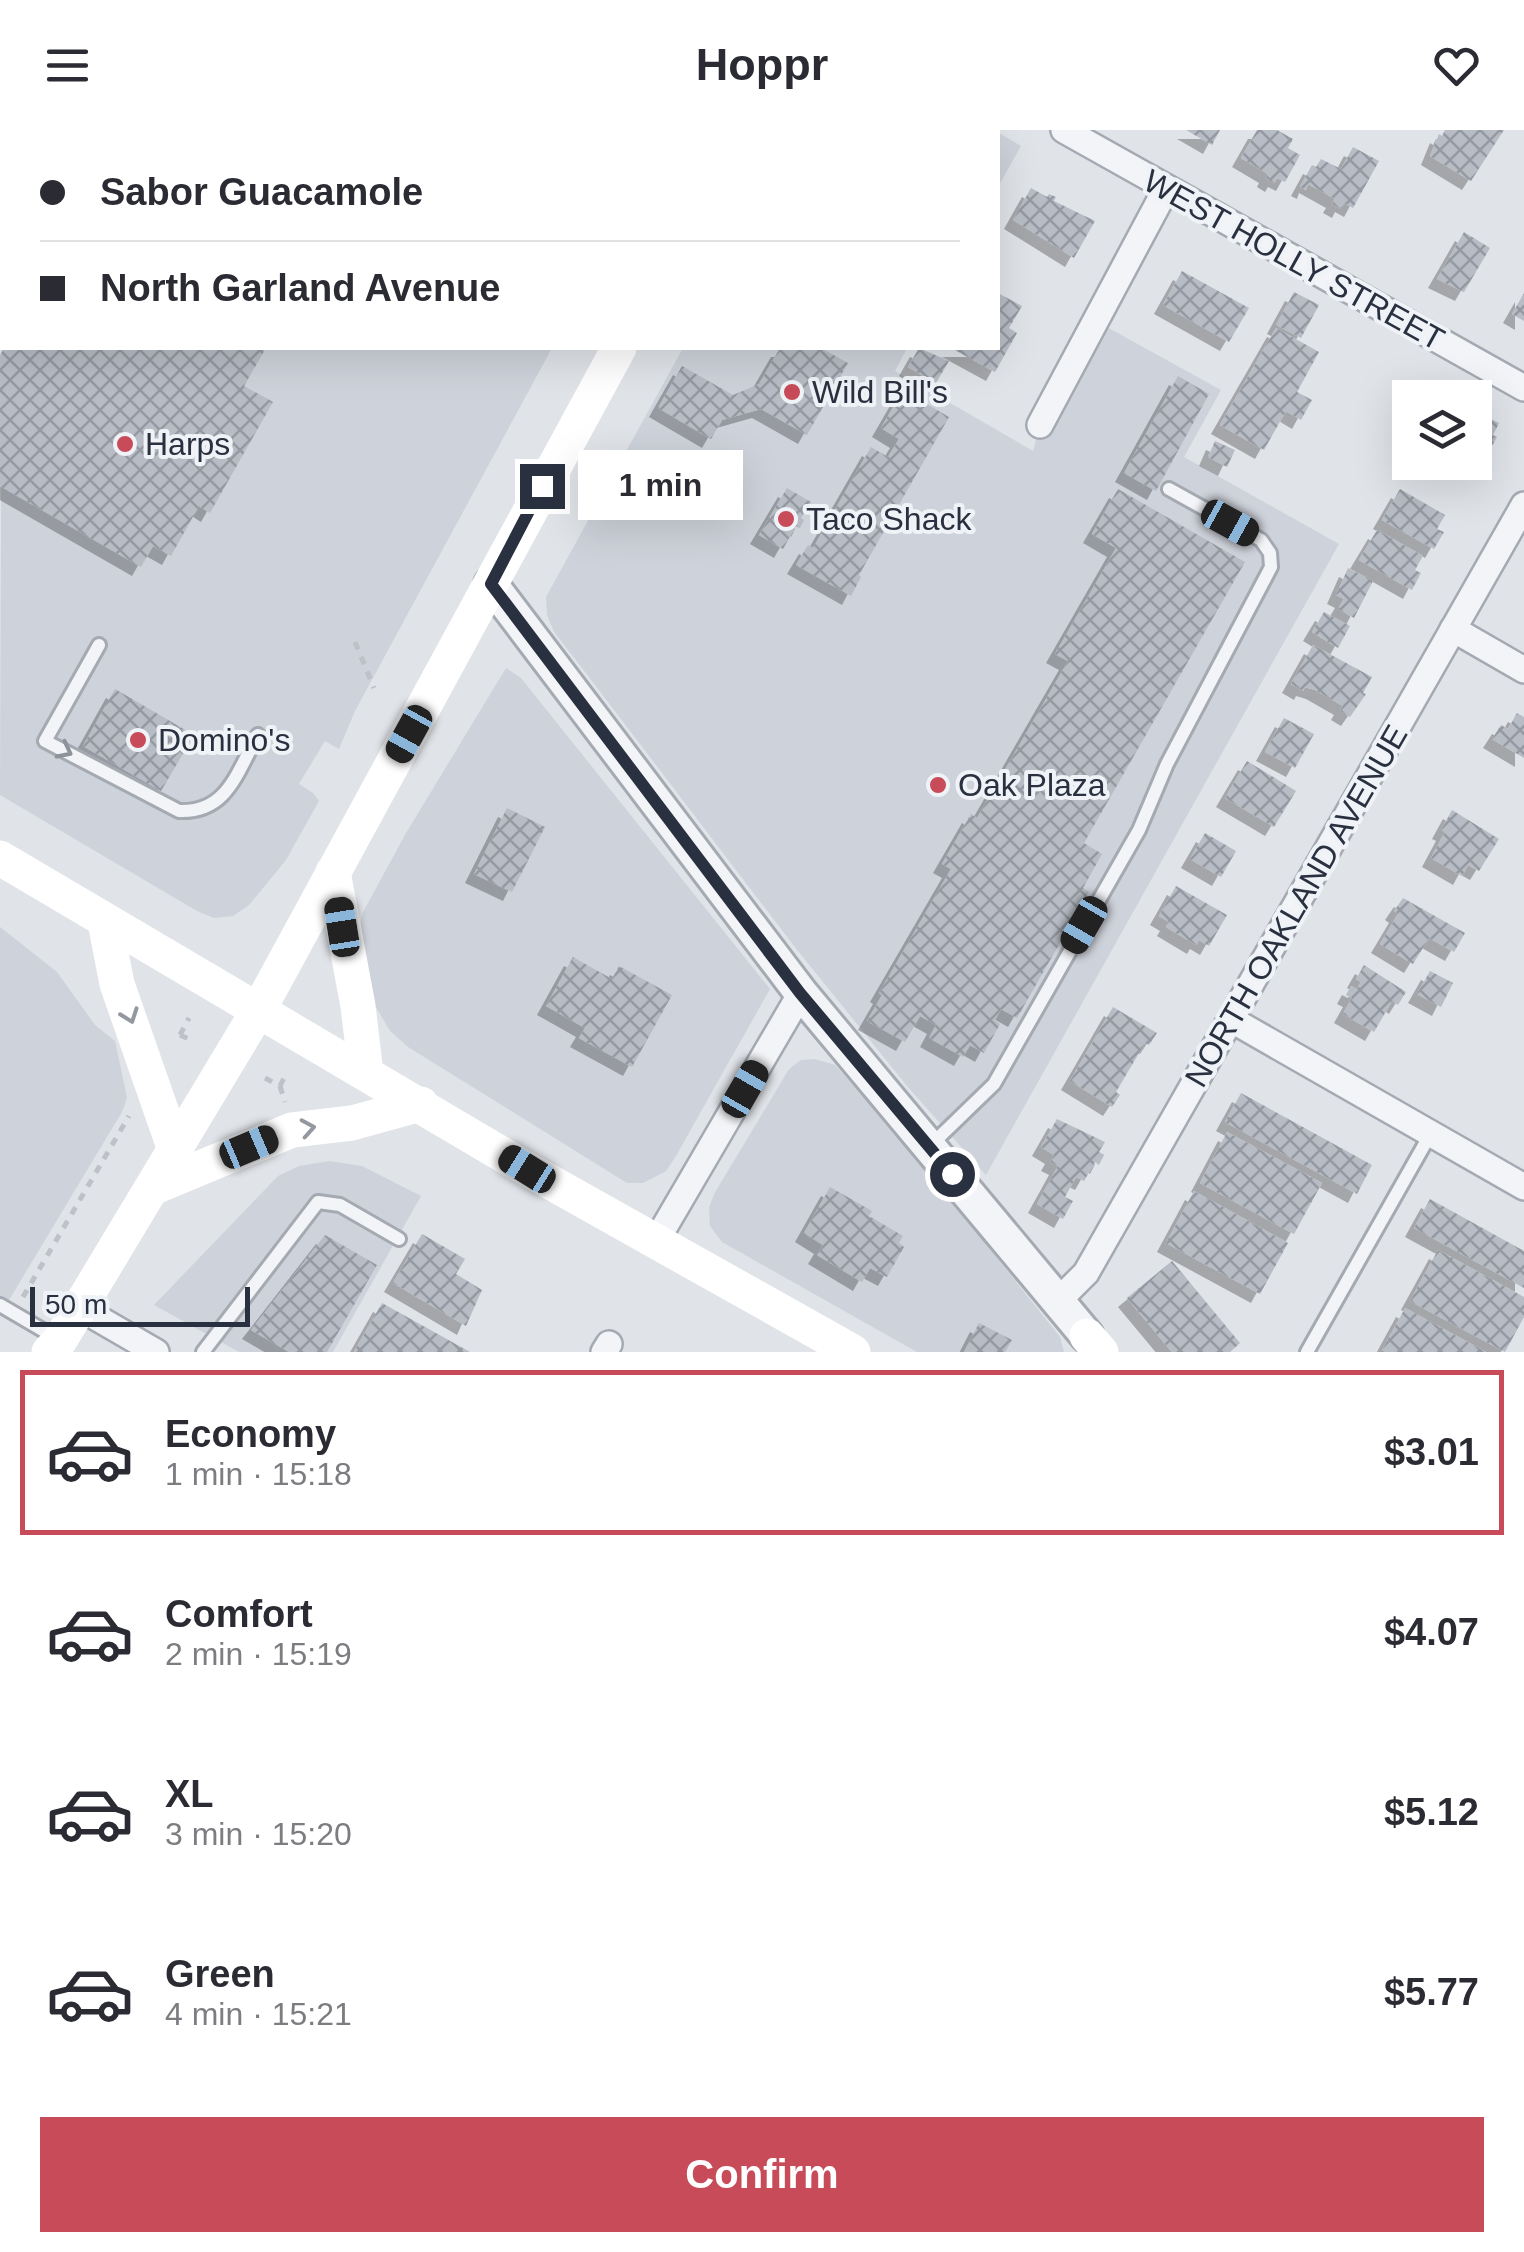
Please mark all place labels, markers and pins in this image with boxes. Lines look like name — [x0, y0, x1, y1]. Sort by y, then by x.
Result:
place label: Wild Bill's — [812, 374, 948, 410]
marker: Wild Bill's — [781, 381, 803, 403]
place label: Harps — [145, 426, 230, 462]
marker: Harps — [114, 433, 136, 455]
place label: Taco Shack — [806, 501, 972, 537]
marker: Taco Shack — [775, 508, 797, 530]
place label: Domino's — [158, 722, 290, 758]
marker: Domino's — [127, 729, 149, 751]
place label: Oak Plaza — [958, 767, 1106, 803]
marker: Oak Plaza — [927, 774, 949, 796]

